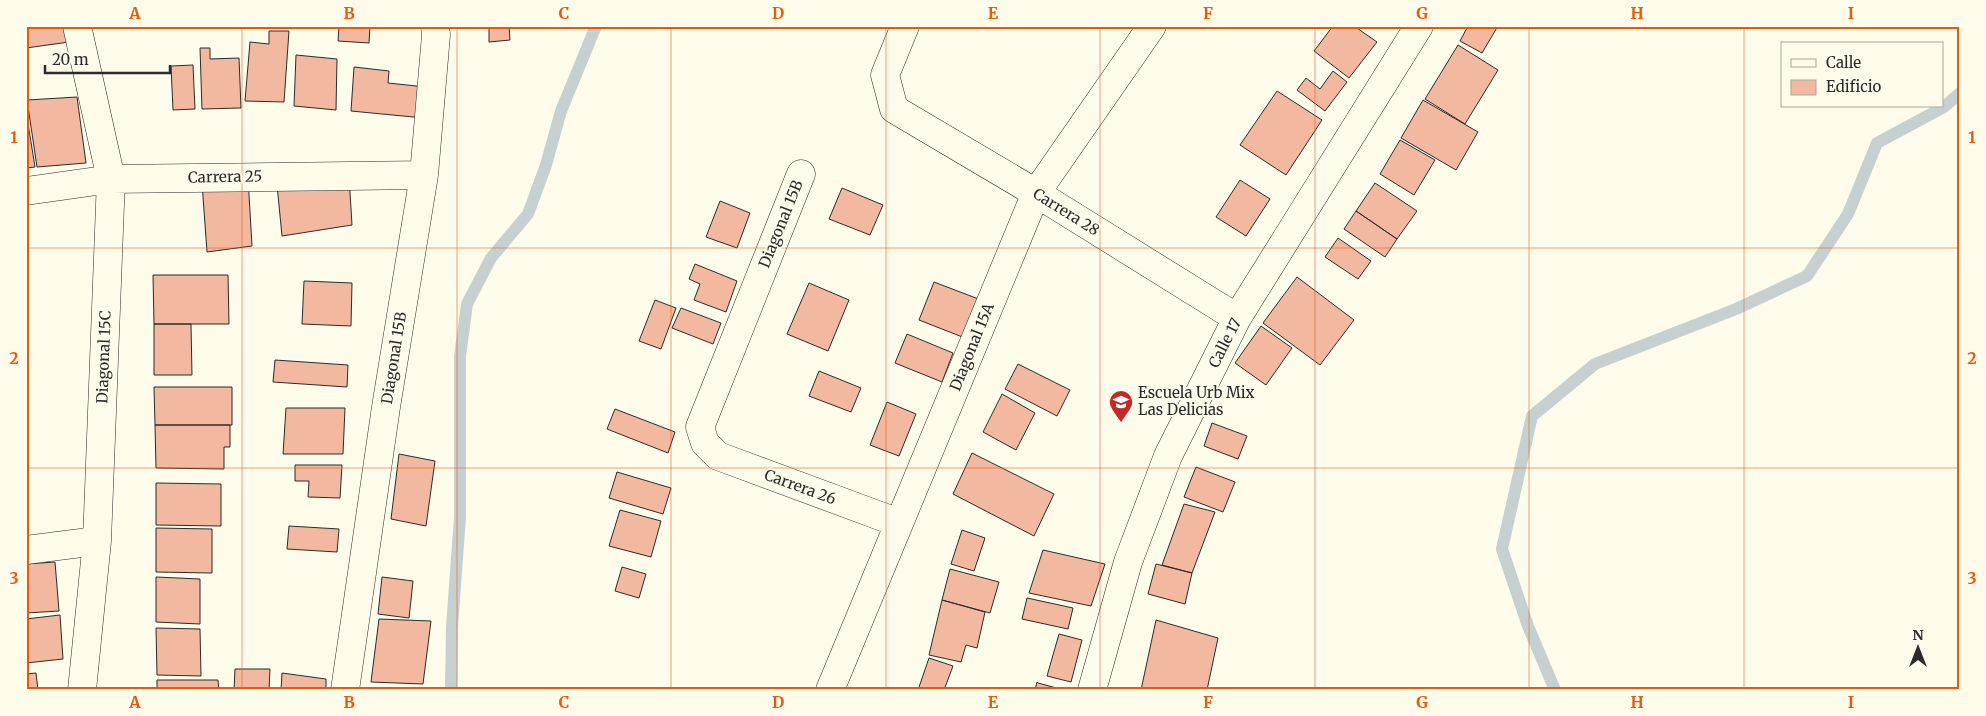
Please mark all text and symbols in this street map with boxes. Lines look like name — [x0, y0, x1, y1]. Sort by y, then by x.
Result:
text: A — [128, 3, 141, 23]
text: B — [343, 3, 355, 23]
text: C — [559, 3, 569, 23]
text: D — [772, 3, 784, 23]
text: E — [988, 3, 999, 23]
text: F — [1203, 3, 1213, 23]
text: G — [1416, 3, 1428, 23]
text: H — [1630, 3, 1644, 23]
text: I — [1848, 3, 1854, 23]
scale bar — [45, 42, 170, 74]
legend — [1781, 42, 1944, 108]
text: 20 m — [52, 50, 89, 69]
text: Calle — [1826, 53, 1861, 72]
text: Edificio — [1826, 77, 1882, 96]
text: 1 — [10, 127, 18, 147]
text: 1 — [1968, 127, 1976, 147]
street label: Carrera 25 — [188, 166, 262, 187]
street label: Diagonal 15B — [754, 177, 807, 270]
street label: Carrera 28 — [1030, 184, 1103, 239]
street label: Diagonal 15A — [945, 300, 998, 394]
street label: Diagonal 15C — [92, 310, 115, 404]
street label: Diagonal 15B — [377, 311, 410, 405]
street label: Calle 17 — [1204, 314, 1245, 371]
text: 2 — [9, 348, 19, 368]
text: 2 — [1967, 348, 1977, 368]
place label: Escuela Urb Mix Las Delicias — [1138, 383, 1255, 419]
school or university icon: Escuela Urb Mix Las Delicias — [1108, 389, 1134, 423]
street label: Carrera 26 — [762, 465, 839, 508]
text: 3 — [9, 568, 19, 588]
text: 3 — [1967, 568, 1977, 588]
north arrow — [1894, 624, 1944, 674]
text: N — [1912, 626, 1924, 644]
text: A — [128, 692, 141, 712]
text: B — [343, 692, 355, 712]
text: C — [559, 692, 569, 712]
text: D — [772, 692, 784, 712]
text: E — [988, 692, 999, 712]
text: F — [1203, 692, 1213, 712]
text: G — [1416, 692, 1428, 712]
text: H — [1630, 692, 1644, 712]
text: I — [1848, 692, 1854, 712]

